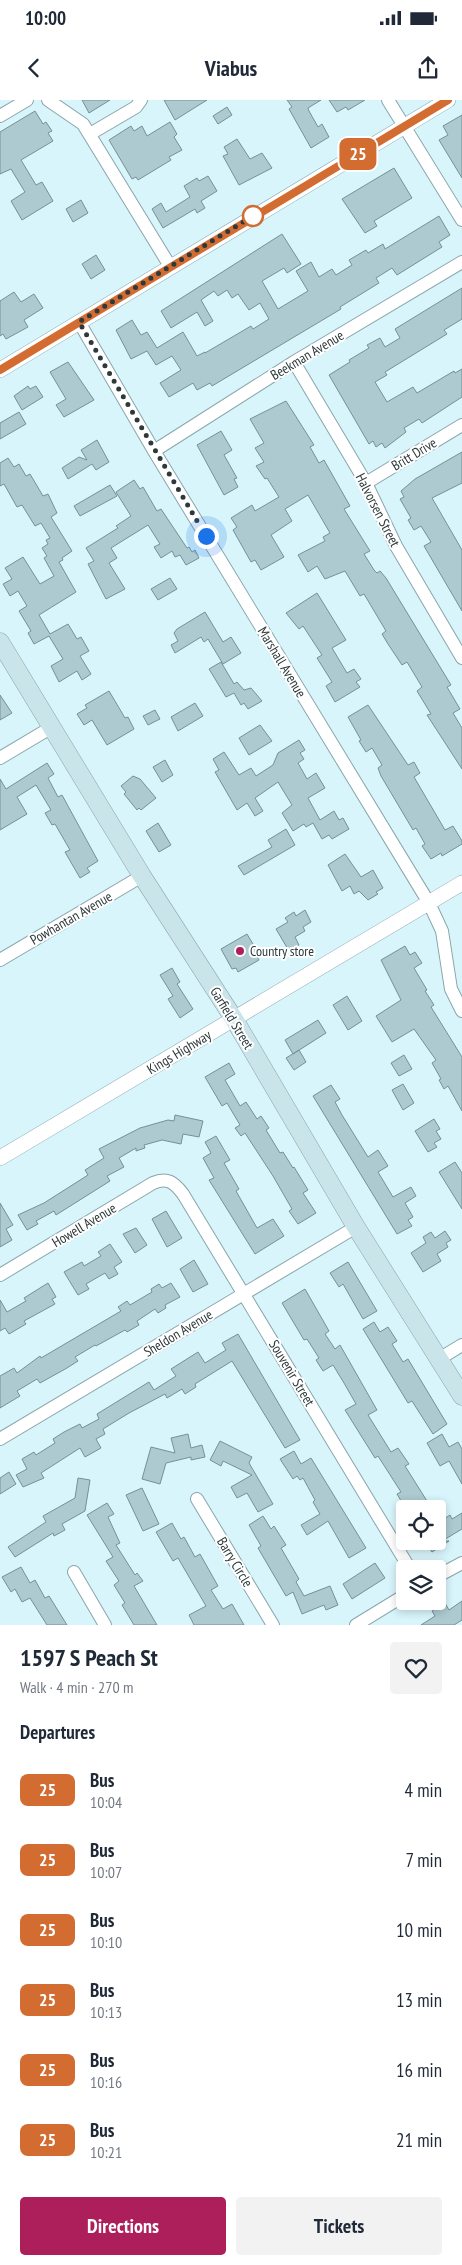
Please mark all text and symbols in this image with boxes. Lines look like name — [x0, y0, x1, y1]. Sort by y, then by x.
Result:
text: 10:00 — [25, 6, 66, 30]
icon: back — [20, 54, 48, 82]
text: Viabus — [205, 54, 257, 82]
icon: share — [414, 54, 442, 82]
line badge: 25 — [336, 138, 380, 170]
text: 25 — [349, 142, 367, 165]
unlabelled marker — [242, 205, 264, 227]
street label: Beekman Avenue — [267, 326, 347, 384]
street label: Britt Drive — [388, 433, 440, 474]
street label: Halvorsen Street — [352, 470, 404, 550]
your location — [194, 524, 219, 549]
street label: Marshall Avenue — [254, 623, 310, 701]
street label: Powhantan Avenue — [27, 887, 115, 949]
place label: Country store — [250, 942, 314, 960]
marker: Country store — [234, 945, 246, 957]
street label: Garfield Street — [206, 984, 258, 1053]
street label: Kings Highway — [144, 1025, 215, 1078]
street label: Howell Avenue — [49, 1199, 120, 1251]
street label: Sheldon Avenue — [140, 1305, 216, 1361]
street label: Souvenir Street — [265, 1337, 319, 1410]
map controls — [396, 1500, 446, 1610]
button: locate — [396, 1500, 446, 1550]
street label: Barry Circle — [213, 1534, 257, 1590]
button: layers — [396, 1560, 446, 1610]
text: 1597 S Peach St — [20, 1642, 158, 1673]
button: heart — [390, 1642, 442, 1694]
text: Walk · 4 min · 270 m — [20, 1677, 133, 1697]
text: Departures — [20, 1720, 95, 1744]
text: Bus — [90, 1768, 114, 1792]
text: 25 — [39, 1778, 56, 1801]
text: 4 min — [405, 1778, 442, 1802]
text: 10:04 — [90, 1792, 122, 1812]
text: Bus — [90, 1838, 114, 1862]
text: 25 — [39, 1848, 56, 1871]
text: 7 min — [405, 1848, 442, 1872]
text: 10:07 — [90, 1862, 122, 1882]
text: Bus — [90, 1908, 114, 1932]
text: 25 — [39, 1918, 56, 1941]
text: 10 min — [396, 1918, 442, 1942]
text: 10:10 — [90, 1932, 122, 1952]
text: Bus — [90, 1978, 114, 2002]
text: 25 — [39, 1988, 56, 2011]
text: 13 min — [396, 1988, 442, 2012]
text: 10:13 — [90, 2002, 122, 2022]
text: Bus — [90, 2048, 114, 2072]
text: 25 — [39, 2058, 56, 2081]
text: 16 min — [396, 2058, 442, 2082]
text: 10:16 — [90, 2072, 122, 2092]
text: Bus — [90, 2118, 114, 2142]
text: 25 — [39, 2128, 56, 2151]
text: 21 min — [396, 2128, 442, 2152]
text: 10:21 — [90, 2142, 122, 2162]
button: Directions — [20, 2197, 226, 2255]
button: Tickets — [236, 2197, 442, 2255]

